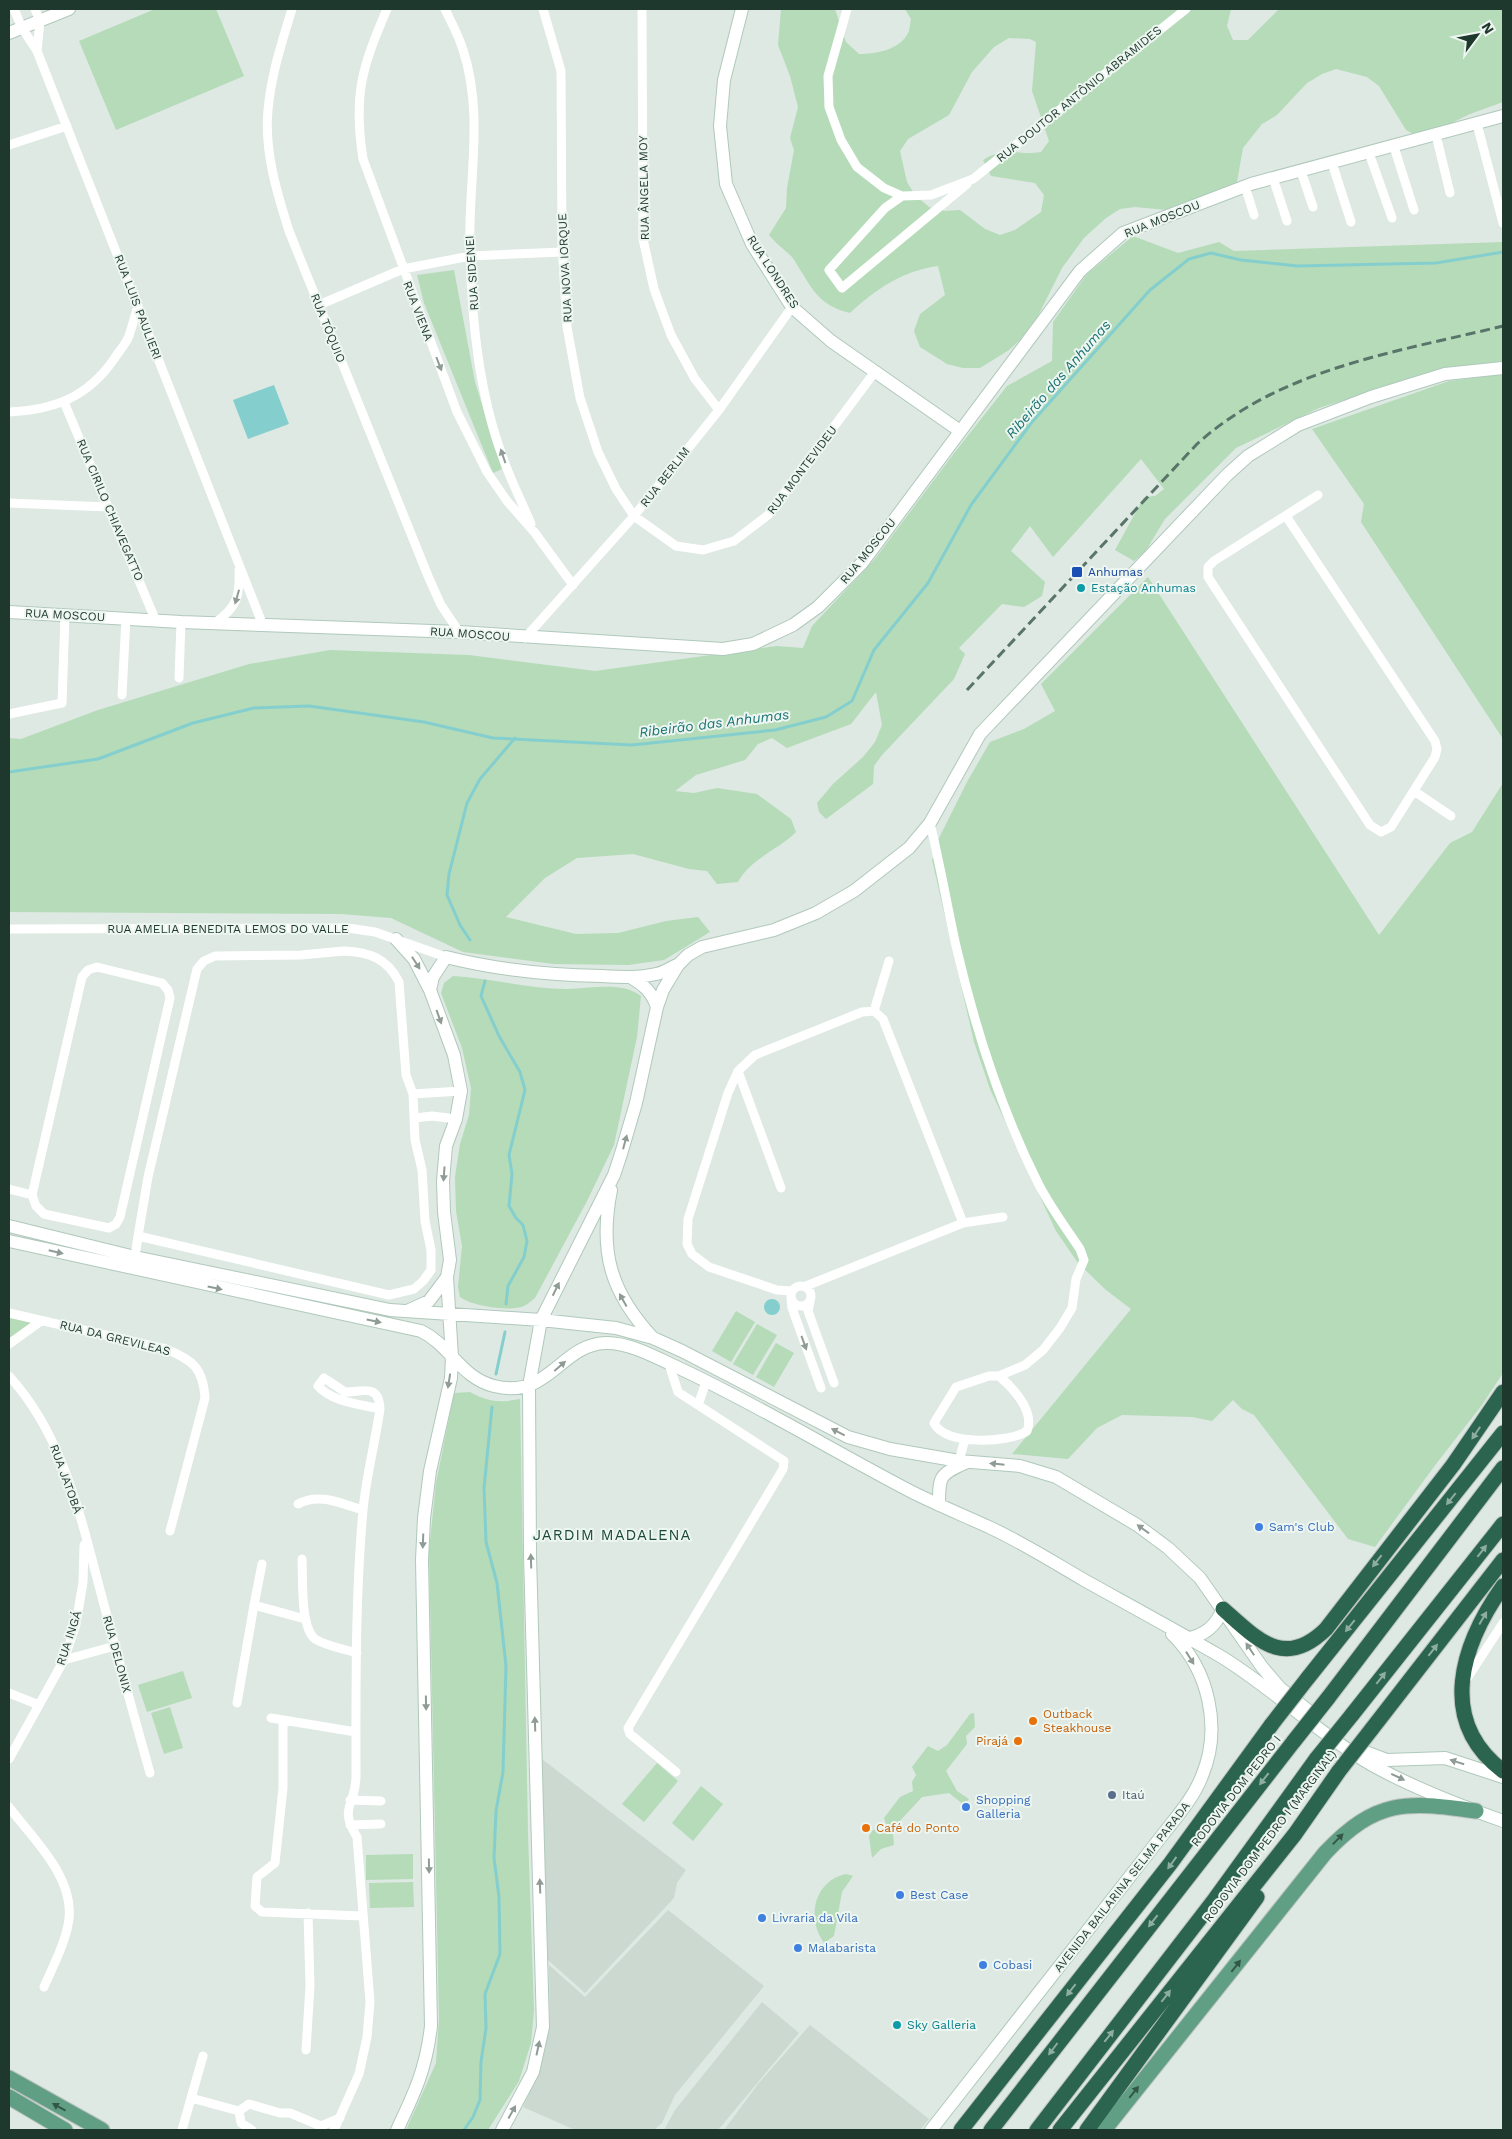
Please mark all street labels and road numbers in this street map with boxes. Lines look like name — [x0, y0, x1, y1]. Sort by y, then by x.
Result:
street label: RUA DOUTOR ANTÔNIO ABRAMIDES — [994, 23, 1164, 165]
street label: RUA ÂNGELA MOY — [636, 135, 652, 241]
street label: RUA MOSCOU — [1122, 197, 1202, 241]
street label: RUA NOVA IORQUE — [555, 213, 575, 323]
street label: RUA LONDRES — [744, 233, 802, 311]
street label: RUA SIDENEI — [462, 235, 482, 311]
street label: RUA LUIS PAULIERI — [112, 253, 164, 361]
street label: RUA VIENA — [400, 279, 436, 343]
street label: RUA TÓQUIO — [308, 291, 348, 365]
street label: RUA MONTEVIDEU — [764, 423, 840, 517]
street label: RUA CIRILO CHIAVEGATTO — [74, 437, 146, 583]
street label: RUA BERLIM — [637, 444, 693, 510]
street label: RUA MOSCOU — [837, 515, 899, 587]
street label: RUA MOSCOU — [25, 606, 105, 624]
street label: RUA MOSCOU — [429, 624, 511, 644]
street label: RUA AMELIA BENEDITA LEMOS DO VALLE — [107, 922, 349, 936]
street label: RUA DA GREVILEAS — [58, 1317, 172, 1359]
street label: RUA JATOBÁ — [47, 1443, 85, 1515]
street label: RUA INGÁ — [54, 1609, 84, 1667]
street label: RUA DELONIX — [100, 1614, 134, 1694]
street label: RODOVIA DOM PEDRO I — [1188, 1733, 1284, 1849]
street label: RODOVIA DOM PEDRO I (MARGINAL) — [1201, 1747, 1339, 1925]
street label: AVENIDA BAILARINA SELMA PARADA — [1051, 1799, 1193, 1975]

